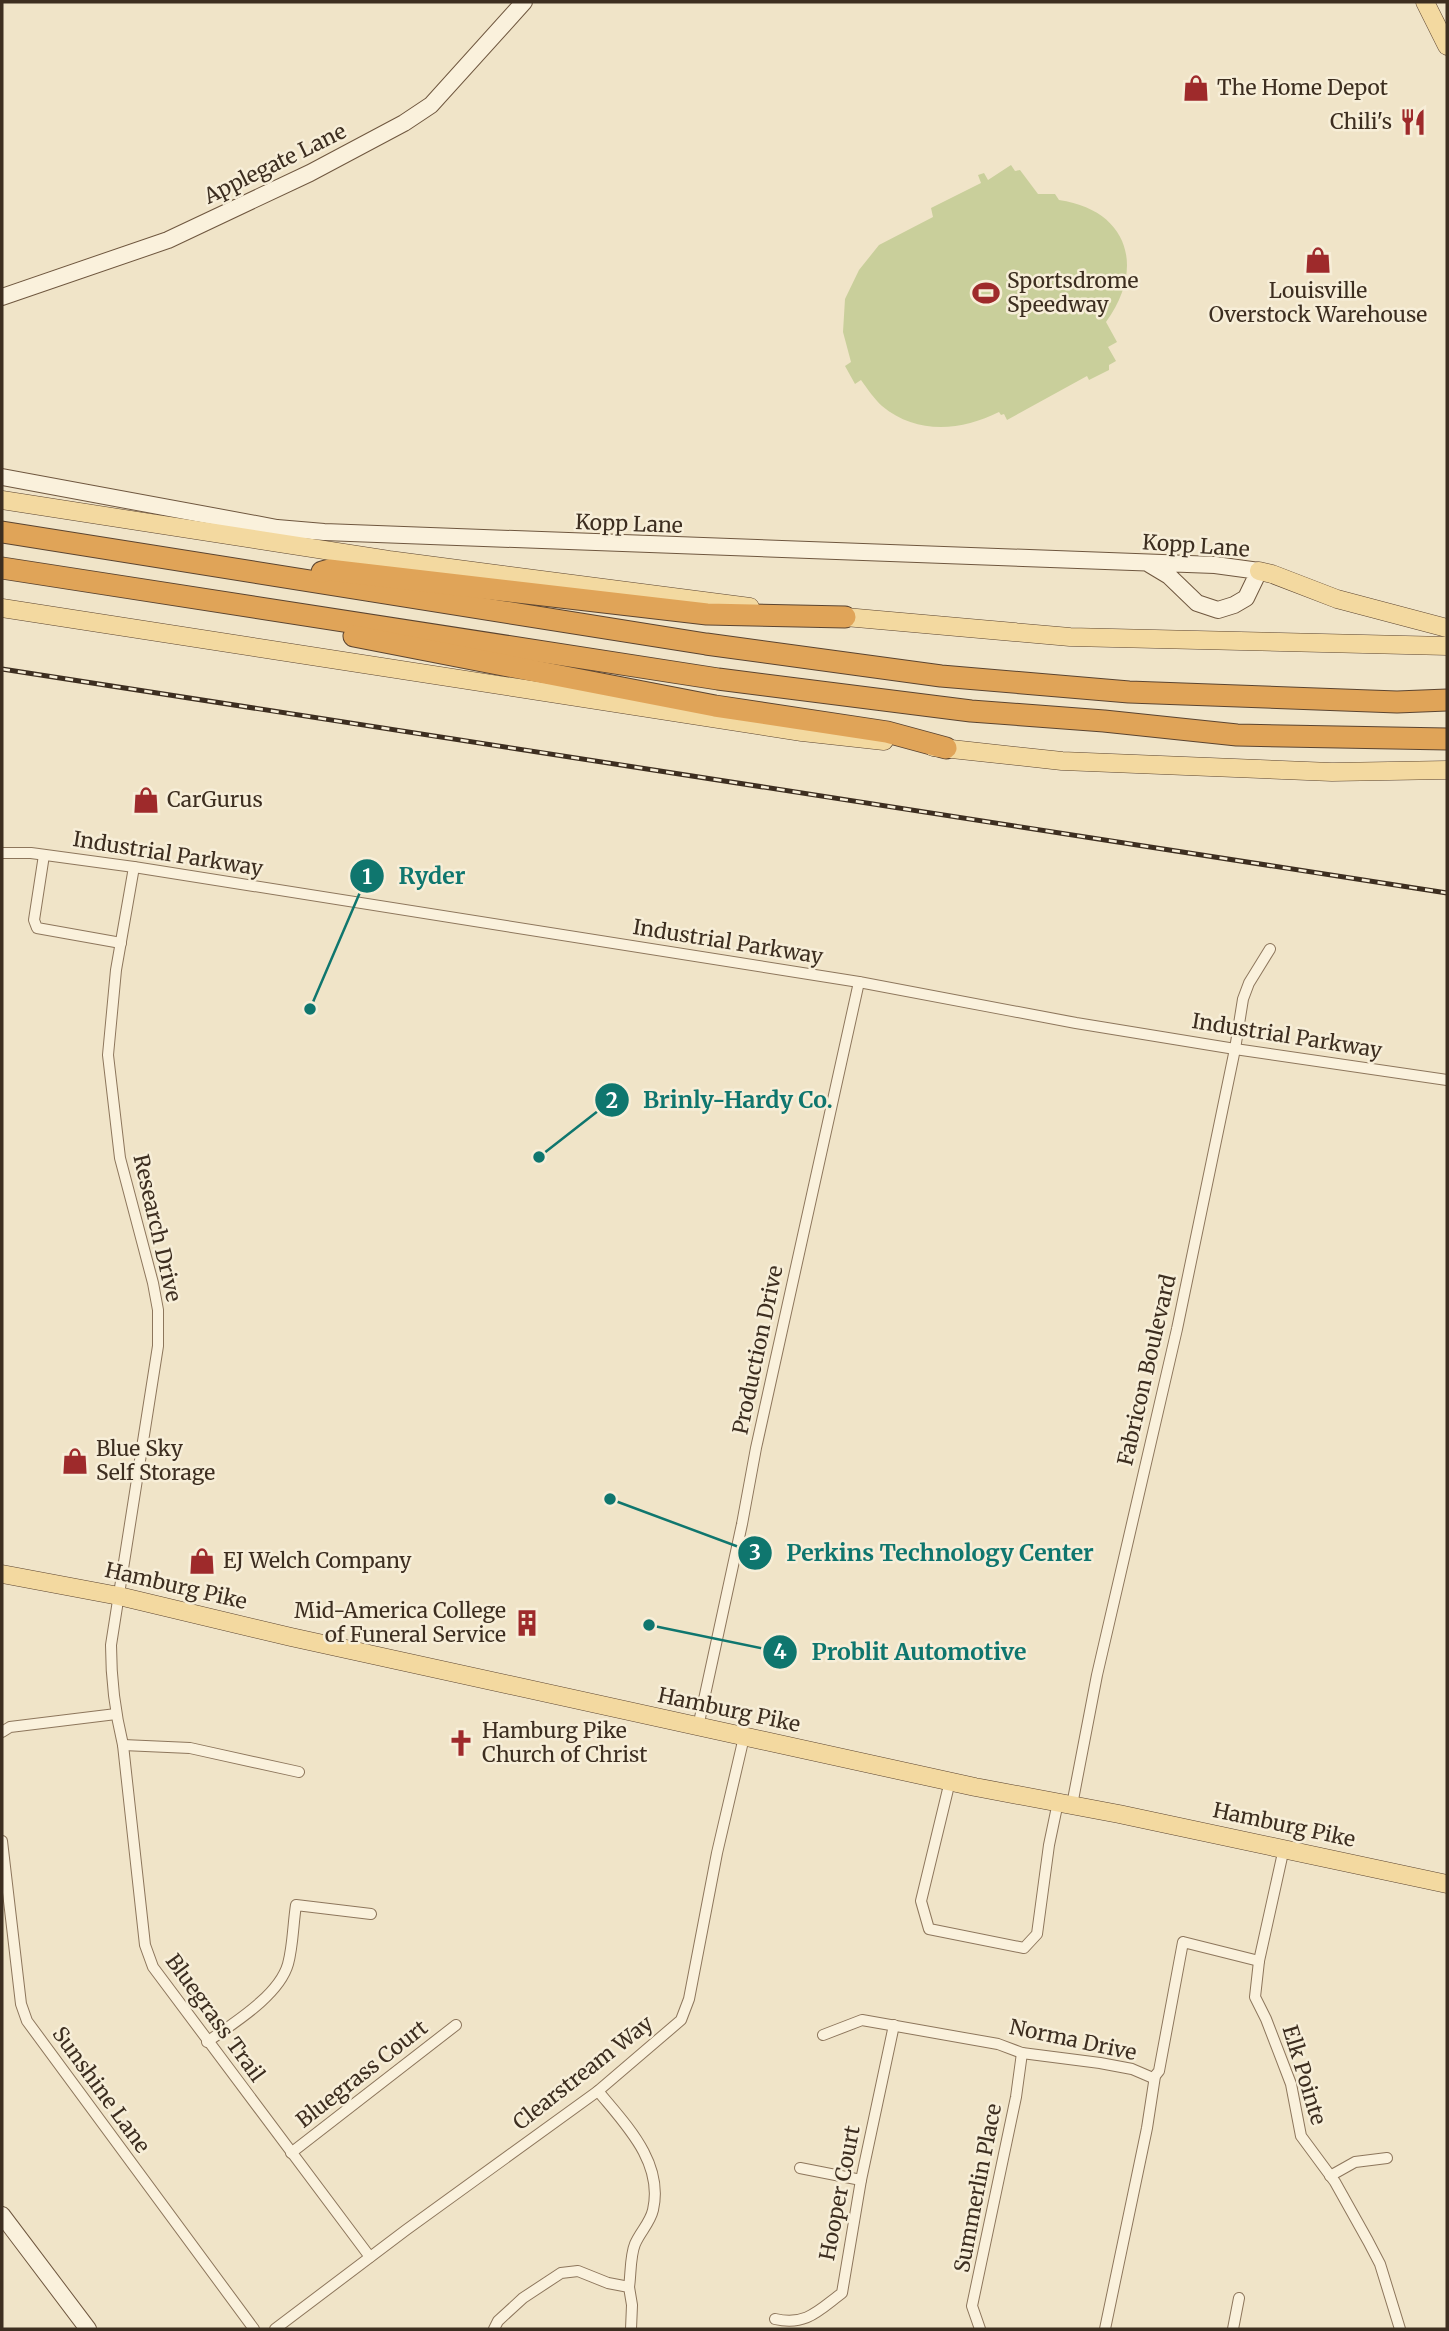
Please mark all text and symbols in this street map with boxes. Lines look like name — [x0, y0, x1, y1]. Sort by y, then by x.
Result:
shop icon: The Home Depot — [1181, 73, 1211, 103]
place label: The Home Depot — [1217, 74, 1388, 101]
restaurant icon: Chili's — [1398, 107, 1428, 137]
place label: Chili's — [1330, 108, 1392, 135]
street label: Applegate Lane — [198, 117, 350, 210]
shop icon: Louisville Overstock Warehouse — [1303, 245, 1333, 275]
place label: Sportsdrome Speedway — [1007, 267, 1139, 318]
place label: Louisville Overstock Warehouse — [1209, 277, 1427, 328]
sports icon: Sportsdrome Speedway — [971, 278, 1001, 308]
street label: Kopp Lane — [575, 508, 683, 539]
street label: Kopp Lane — [1141, 528, 1251, 563]
shop icon: CarGurus — [131, 785, 161, 815]
place label: CarGurus — [167, 786, 263, 813]
street label: Industrial Parkway — [71, 825, 266, 882]
callout: Ryder — [350, 854, 479, 898]
text: Ryder — [399, 861, 466, 890]
text: 1 — [362, 863, 372, 890]
street label: Industrial Parkway — [631, 913, 826, 970]
street label: Industrial Parkway — [1190, 1007, 1385, 1064]
callout: Brinly-Hardy Co. — [594, 1078, 847, 1122]
text: Brinly-Hardy Co. — [643, 1085, 833, 1114]
text: 2 — [606, 1087, 618, 1114]
street label: Research Drive — [127, 1151, 188, 1304]
street label: Production Drive — [726, 1263, 789, 1437]
street label: Fabricon Boulevard — [1111, 1271, 1182, 1468]
place label: Blue Sky Self Storage — [96, 1435, 215, 1486]
shop icon: Blue Sky Self Storage — [60, 1446, 90, 1476]
callout: Perkins Technology Center — [737, 1531, 1108, 1575]
text: Perkins Technology Center — [786, 1538, 1094, 1567]
text: 3 — [749, 1539, 761, 1566]
shop icon: EJ Welch Company — [187, 1546, 217, 1576]
place label: EJ Welch Company — [223, 1547, 412, 1574]
street label: Hamburg Pike — [103, 1556, 250, 1615]
place label: Mid-America College of Funeral Service — [294, 1597, 506, 1648]
building icon: Mid-America College of Funeral Service — [512, 1608, 542, 1638]
callout: Problit Automotive — [762, 1630, 1040, 1674]
text: Problit Automotive — [811, 1637, 1027, 1666]
text: 4 — [773, 1638, 787, 1665]
street label: Hamburg Pike — [655, 1681, 803, 1738]
place label: Hamburg Pike Church of Christ — [482, 1717, 647, 1768]
church icon: Hamburg Pike Church of Christ — [446, 1728, 476, 1758]
street label: Hamburg Pike — [1210, 1796, 1358, 1853]
street label: Bluegrass Trail — [160, 1948, 271, 2087]
street label: Clearstream Way — [507, 2009, 659, 2136]
street label: Norma Drive — [1007, 2013, 1139, 2066]
street label: Bluegrass Court — [290, 2014, 433, 2133]
street label: Sunshine Lane — [47, 2021, 156, 2158]
street label: Elk Pointe — [1277, 2022, 1332, 2128]
street label: Summerlin Place — [948, 2101, 1007, 2275]
street label: Hooper Court — [813, 2123, 866, 2263]

